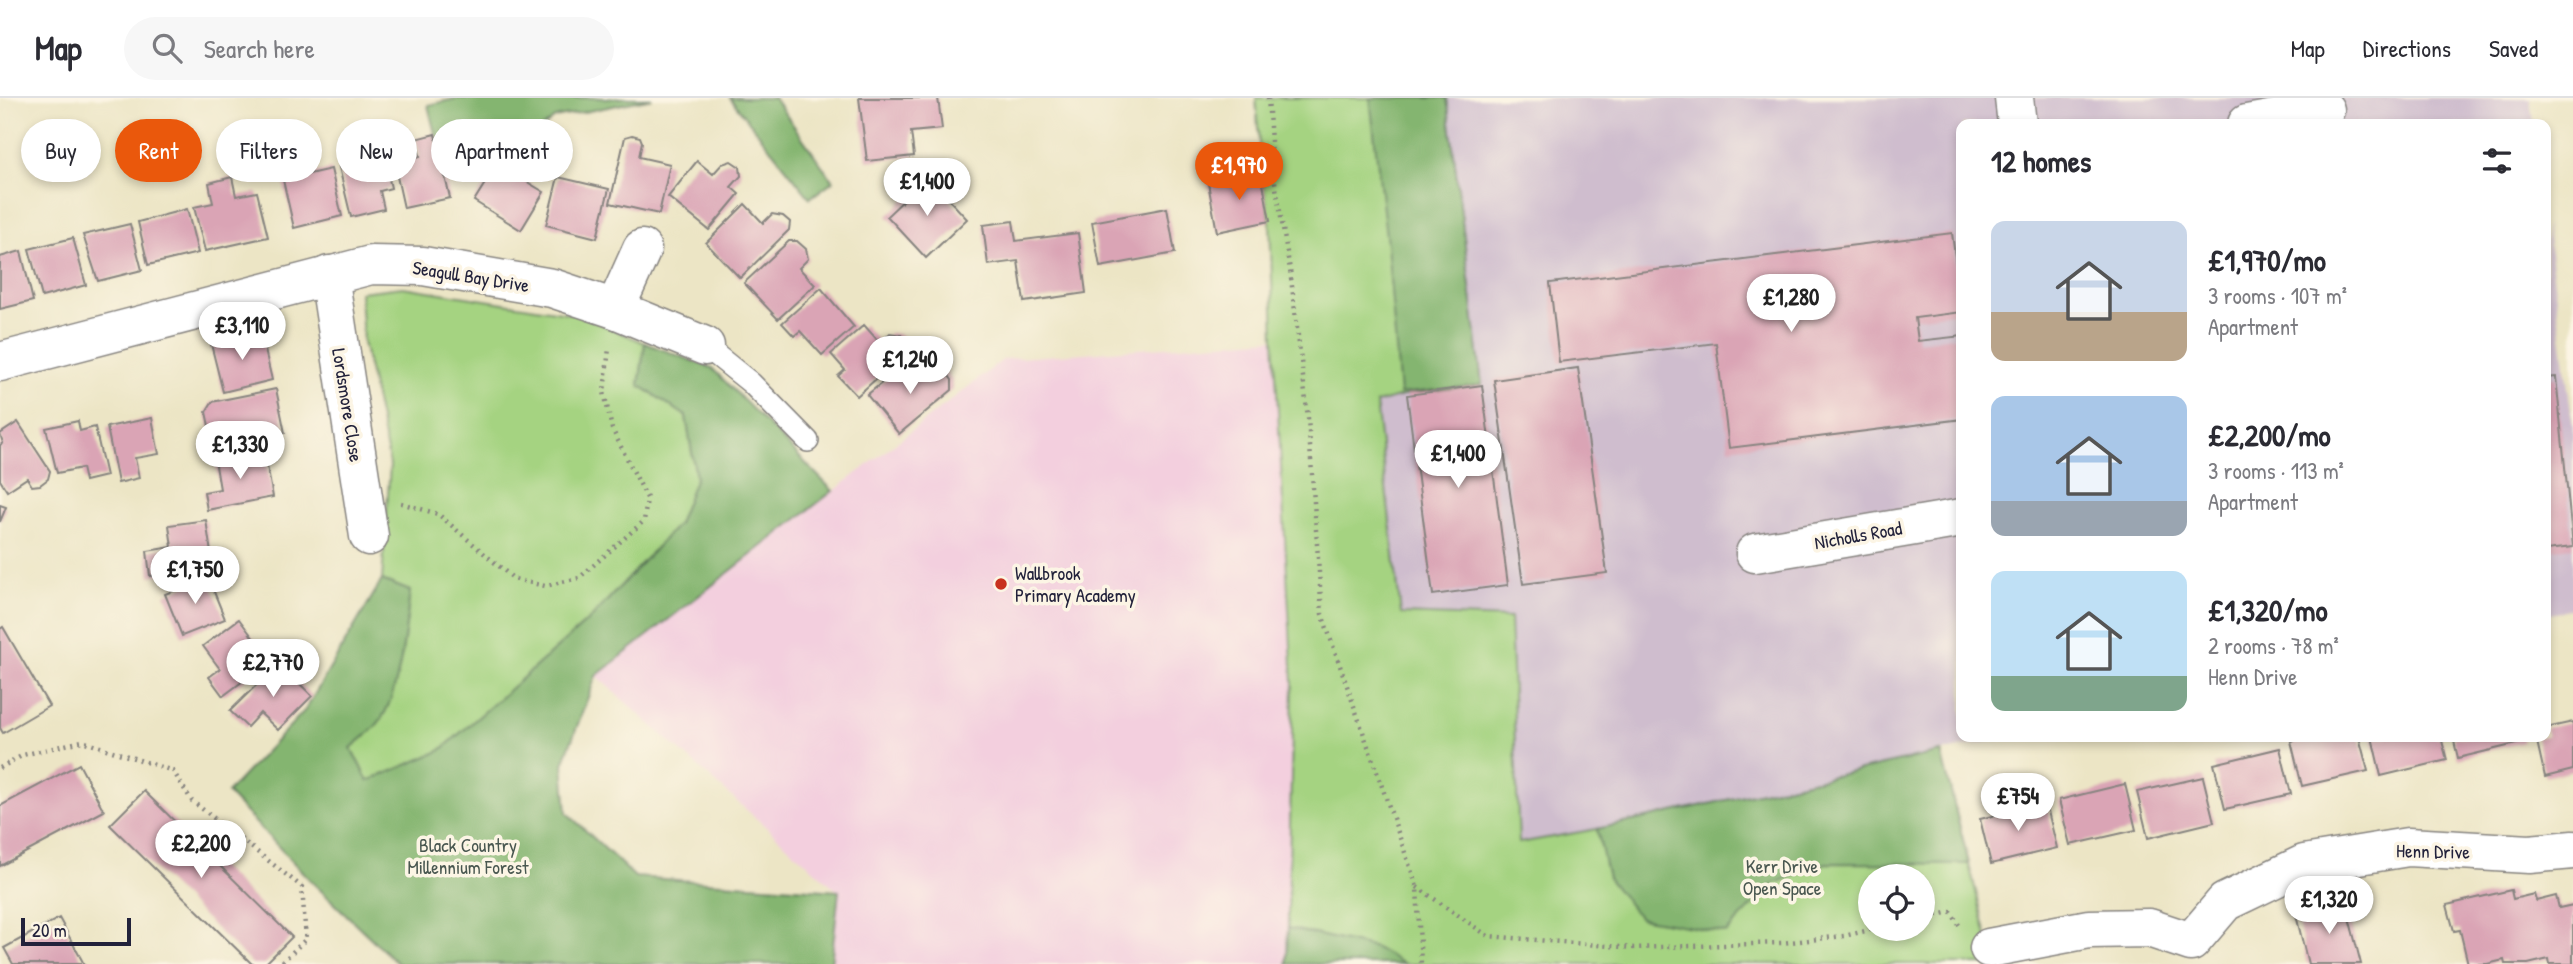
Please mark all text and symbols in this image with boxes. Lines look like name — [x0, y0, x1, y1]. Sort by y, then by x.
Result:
search box — [124, 17, 614, 80]
text: Map — [35, 26, 82, 70]
icon: search — [148, 29, 186, 67]
text: Search here — [204, 31, 315, 66]
text: Map — [2291, 32, 2325, 64]
text: Directions — [2363, 32, 2451, 64]
text: Saved — [2489, 32, 2538, 64]
chip: Buy — [21, 119, 101, 182]
chip: Rent — [115, 119, 202, 182]
chip: Filters — [216, 119, 322, 182]
chip: New — [336, 119, 417, 182]
chip: Apartment — [431, 119, 573, 182]
text: 12 homes — [1991, 141, 2091, 181]
pin: £1,970 — [1182, 142, 1296, 202]
icon: filters — [2478, 142, 2516, 180]
text: £1,970 — [1211, 149, 1267, 180]
pin: £1,400 — [870, 158, 984, 218]
text: £1,400 — [900, 165, 954, 196]
text: £1,970/mo — [2208, 240, 2326, 280]
icon: home — [2047, 249, 2131, 333]
street label: Seagull Bay Drive — [411, 254, 532, 298]
pin: £1,280 — [1734, 274, 1848, 334]
text: 3 rooms · 107 m² — [2208, 280, 2347, 311]
text: £1,280 — [1763, 281, 1819, 312]
pin: £3,110 — [185, 302, 299, 362]
text: £3,110 — [215, 309, 269, 340]
text: Apartment — [2208, 311, 2298, 342]
pin: £1,240 — [853, 336, 967, 396]
text: £1,240 — [882, 343, 938, 374]
street label: Lordsmore Close — [326, 346, 370, 464]
text: £2,200/mo — [2208, 415, 2331, 455]
pin: £1,330 — [183, 422, 297, 481]
icon: home — [2047, 424, 2131, 508]
text: £1,330 — [212, 428, 268, 459]
pin: £1,400 — [1401, 430, 1515, 490]
text: £1,400 — [1431, 437, 1485, 468]
text: 3 rooms · 113 m² — [2208, 455, 2344, 486]
text: Apartment — [2208, 486, 2298, 517]
street label: Nicholls Road — [1812, 514, 1904, 555]
pin: £1,750 — [138, 546, 252, 606]
text: £1,750 — [166, 553, 224, 584]
place label: Wallbrook Primary Academy — [1015, 560, 1136, 608]
marker: Wallbrook Primary Academy — [993, 576, 1009, 592]
text: £1,320/mo — [2208, 590, 2328, 630]
icon: home — [2047, 599, 2131, 683]
text: 2 rooms · 78 m² — [2208, 630, 2339, 661]
pin: £2,770 — [216, 640, 330, 699]
text: £2,770 — [242, 646, 304, 677]
text: Henn Drive — [2208, 661, 2297, 692]
pin: £754 — [1977, 774, 2059, 833]
text: £754 — [1997, 780, 2039, 811]
pin: £2,200 — [144, 820, 258, 880]
text: £2,200 — [171, 827, 231, 858]
park label: Black Country Millennium Forest — [407, 832, 529, 880]
street label: Henn Drive — [2396, 837, 2471, 865]
park label: Kerr Drive Open Space — [1743, 853, 1822, 901]
map controls — [1858, 864, 1935, 941]
button: locate — [1858, 864, 1935, 941]
pin: £1,320 — [2272, 876, 2386, 936]
text: £1,320 — [2300, 883, 2358, 914]
scale bar — [21, 915, 131, 947]
text: 20 m — [32, 917, 67, 943]

